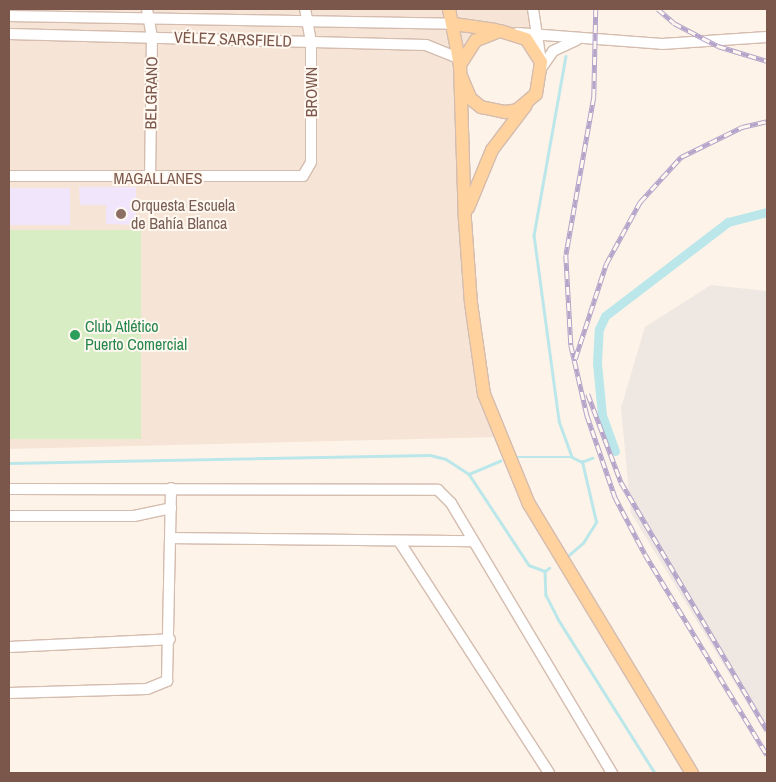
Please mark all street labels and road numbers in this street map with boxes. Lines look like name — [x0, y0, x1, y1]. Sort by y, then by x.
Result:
street label: VÉLEZ SARSFIELD — [174, 27, 292, 51]
street label: BELGRANO — [141, 56, 161, 130]
street label: BROWN — [301, 67, 321, 117]
street label: MAGALLANES — [114, 168, 202, 188]

